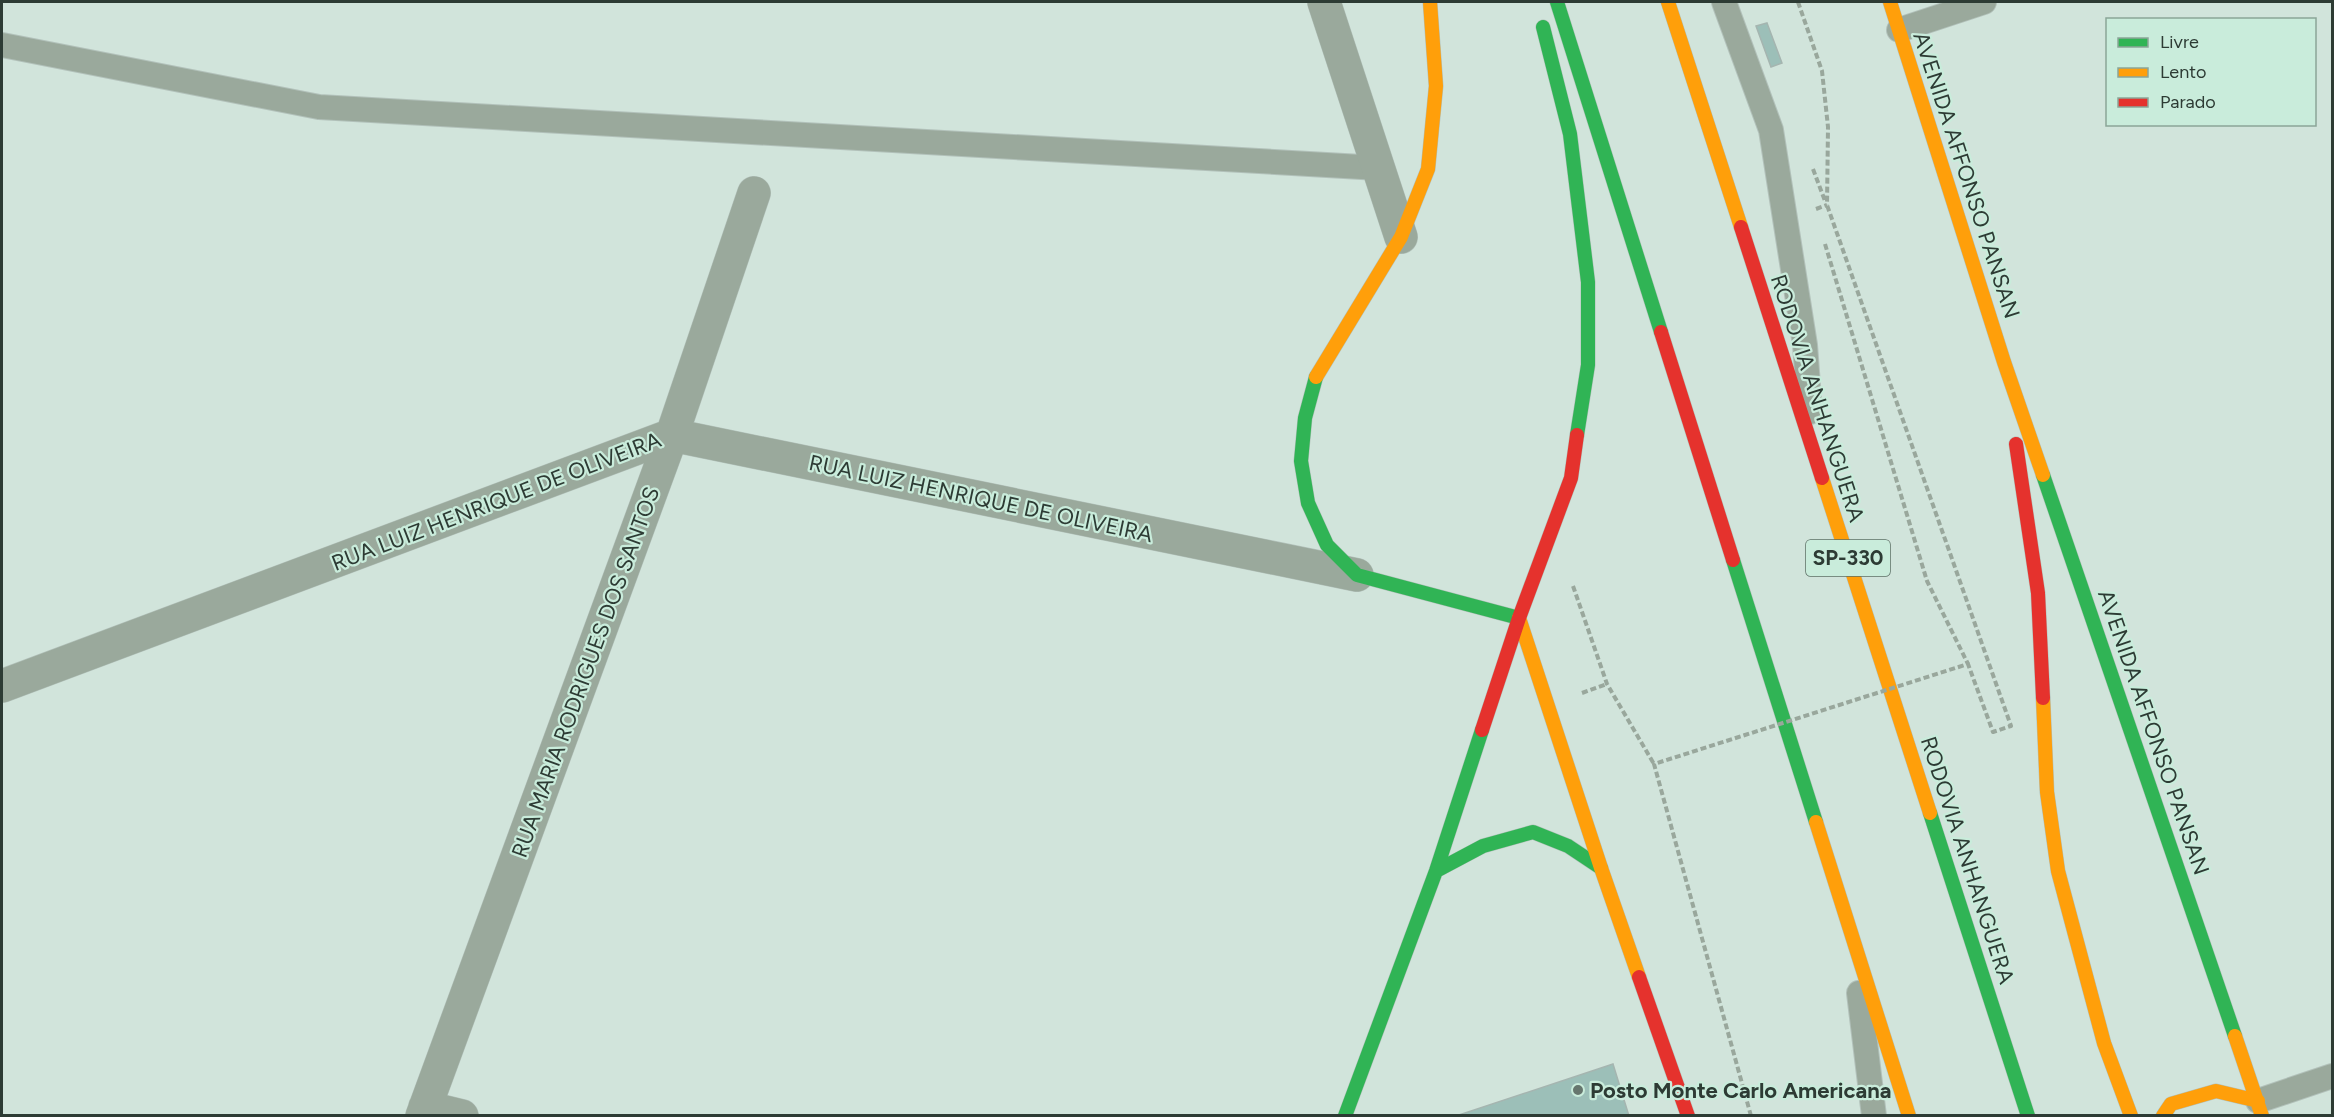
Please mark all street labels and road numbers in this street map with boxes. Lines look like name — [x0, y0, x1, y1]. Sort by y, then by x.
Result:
street label: AVENIDA AFFONSO PANSAN — [1907, 28, 2026, 322]
street label: RODOVIA ANHANGUERA — [1765, 271, 1870, 525]
street label: RUA LUIZ HENRIQUE DE OLIVEIRA — [328, 426, 665, 577]
street label: RUA LUIZ HENRIQUE DE OLIVEIRA — [807, 449, 1155, 548]
street label: RUA MARIA RODRIGUES DOS SANTOS — [506, 483, 665, 861]
road number: SP-330 — [1806, 540, 1890, 576]
street label: AVENIDA AFFONSO PANSAN — [2092, 586, 2215, 878]
street label: RODOVIA ANHANGUERA — [1915, 733, 2020, 987]

